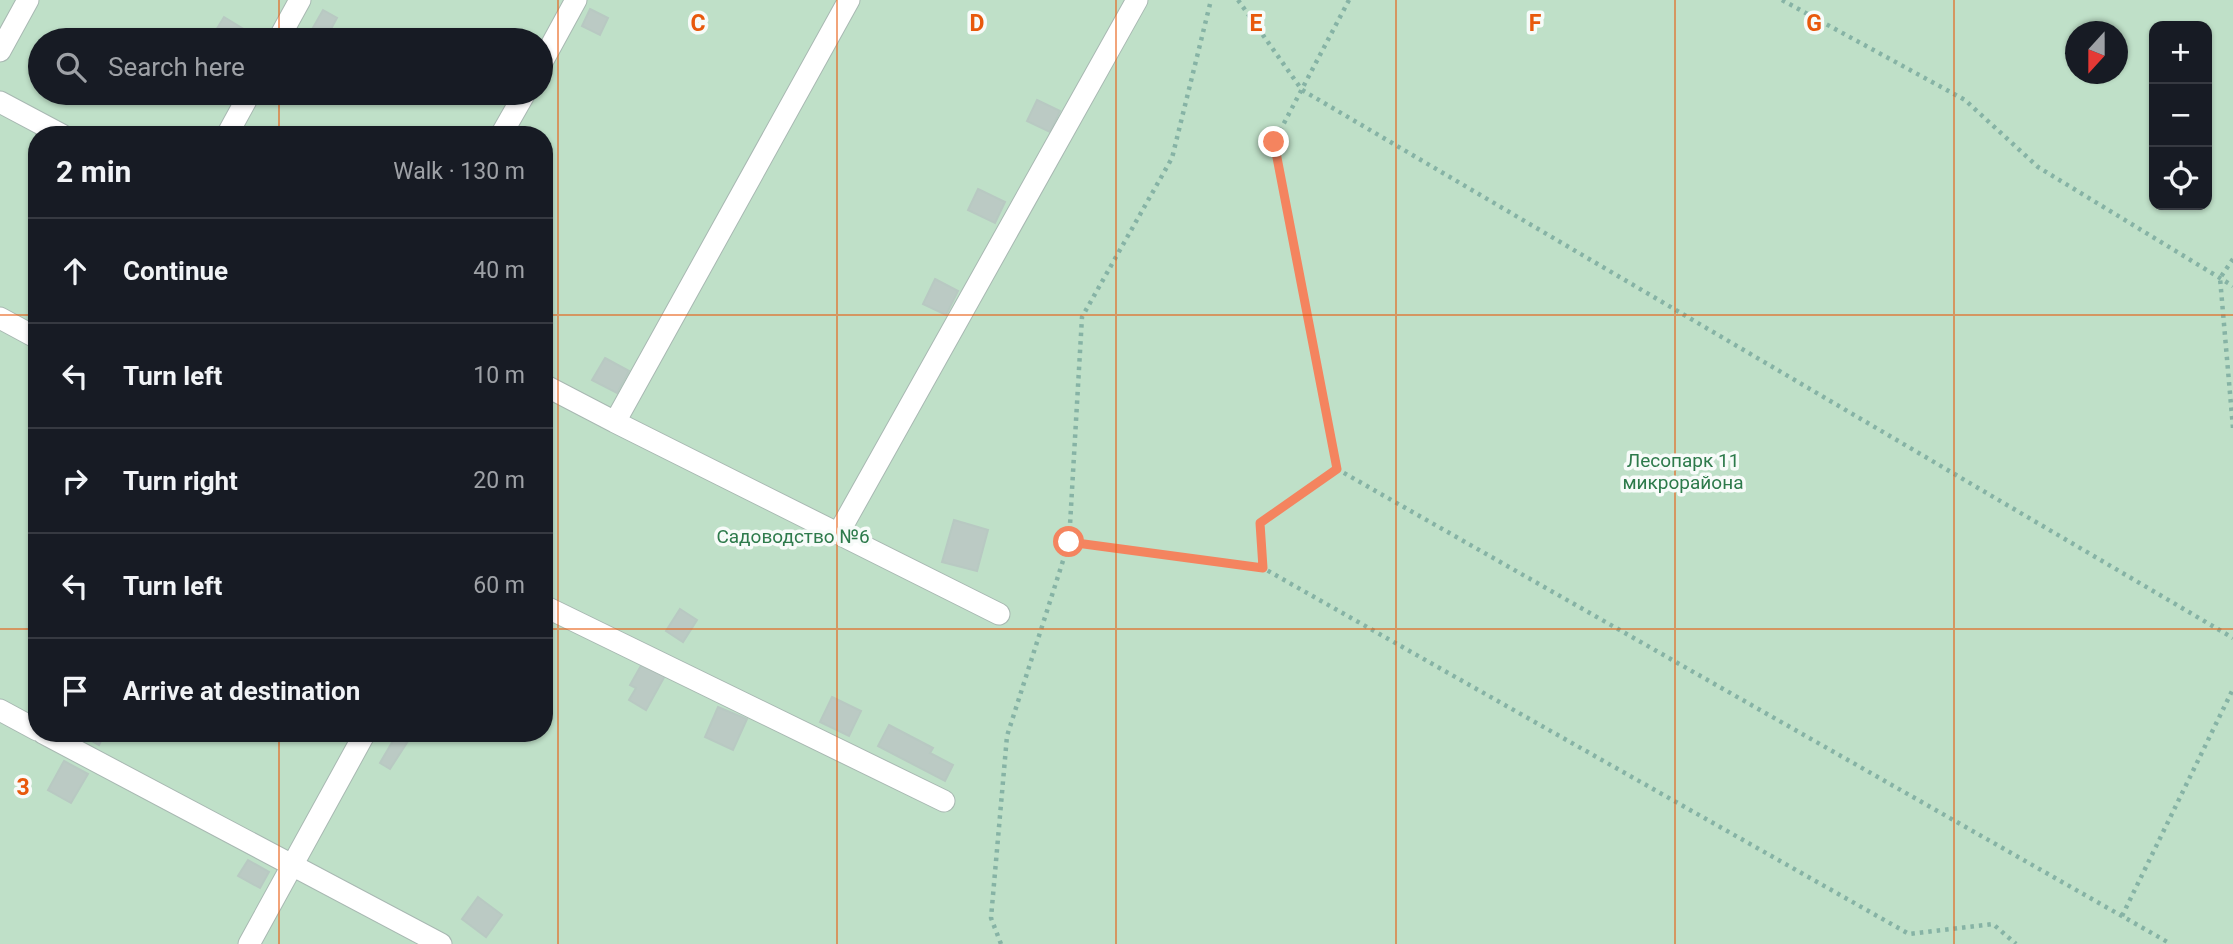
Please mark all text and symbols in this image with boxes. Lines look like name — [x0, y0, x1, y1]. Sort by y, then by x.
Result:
text: C — [690, 10, 706, 37]
text: D — [970, 10, 984, 37]
text: E — [1250, 10, 1263, 37]
text: F — [1529, 10, 1542, 37]
text: G — [1806, 10, 1822, 37]
north arrow — [2065, 21, 2128, 84]
map controls — [2149, 21, 2212, 210]
button: + — [2149, 21, 2212, 84]
search box — [28, 28, 553, 105]
icon: search — [52, 48, 90, 86]
text: Search here — [108, 52, 245, 82]
button: − — [2149, 84, 2212, 147]
route end — [1258, 126, 1289, 157]
button: locate — [2149, 147, 2212, 210]
text: 2 min — [56, 154, 131, 189]
text: Walk · 130 m — [393, 158, 525, 185]
icon: ahead — [56, 252, 94, 290]
text: Continue — [123, 256, 228, 286]
text: 40 m — [473, 257, 525, 284]
icon: left — [56, 357, 94, 395]
text: Turn left — [123, 361, 222, 391]
text: 10 m — [473, 362, 525, 389]
park label: Лесопарк 11 микрорайона — [1623, 449, 1743, 494]
icon: right — [56, 462, 94, 500]
text: Turn right — [123, 466, 238, 496]
text: 20 m — [473, 467, 525, 494]
park label: Садоводство №6 — [716, 525, 870, 548]
route start — [1053, 526, 1084, 557]
icon: left — [56, 567, 94, 605]
text: Turn left — [123, 571, 222, 601]
text: 60 m — [473, 572, 525, 599]
icon: arrive — [56, 672, 94, 710]
text: Arrive at destination — [123, 676, 360, 706]
text: 3 — [16, 774, 30, 801]

